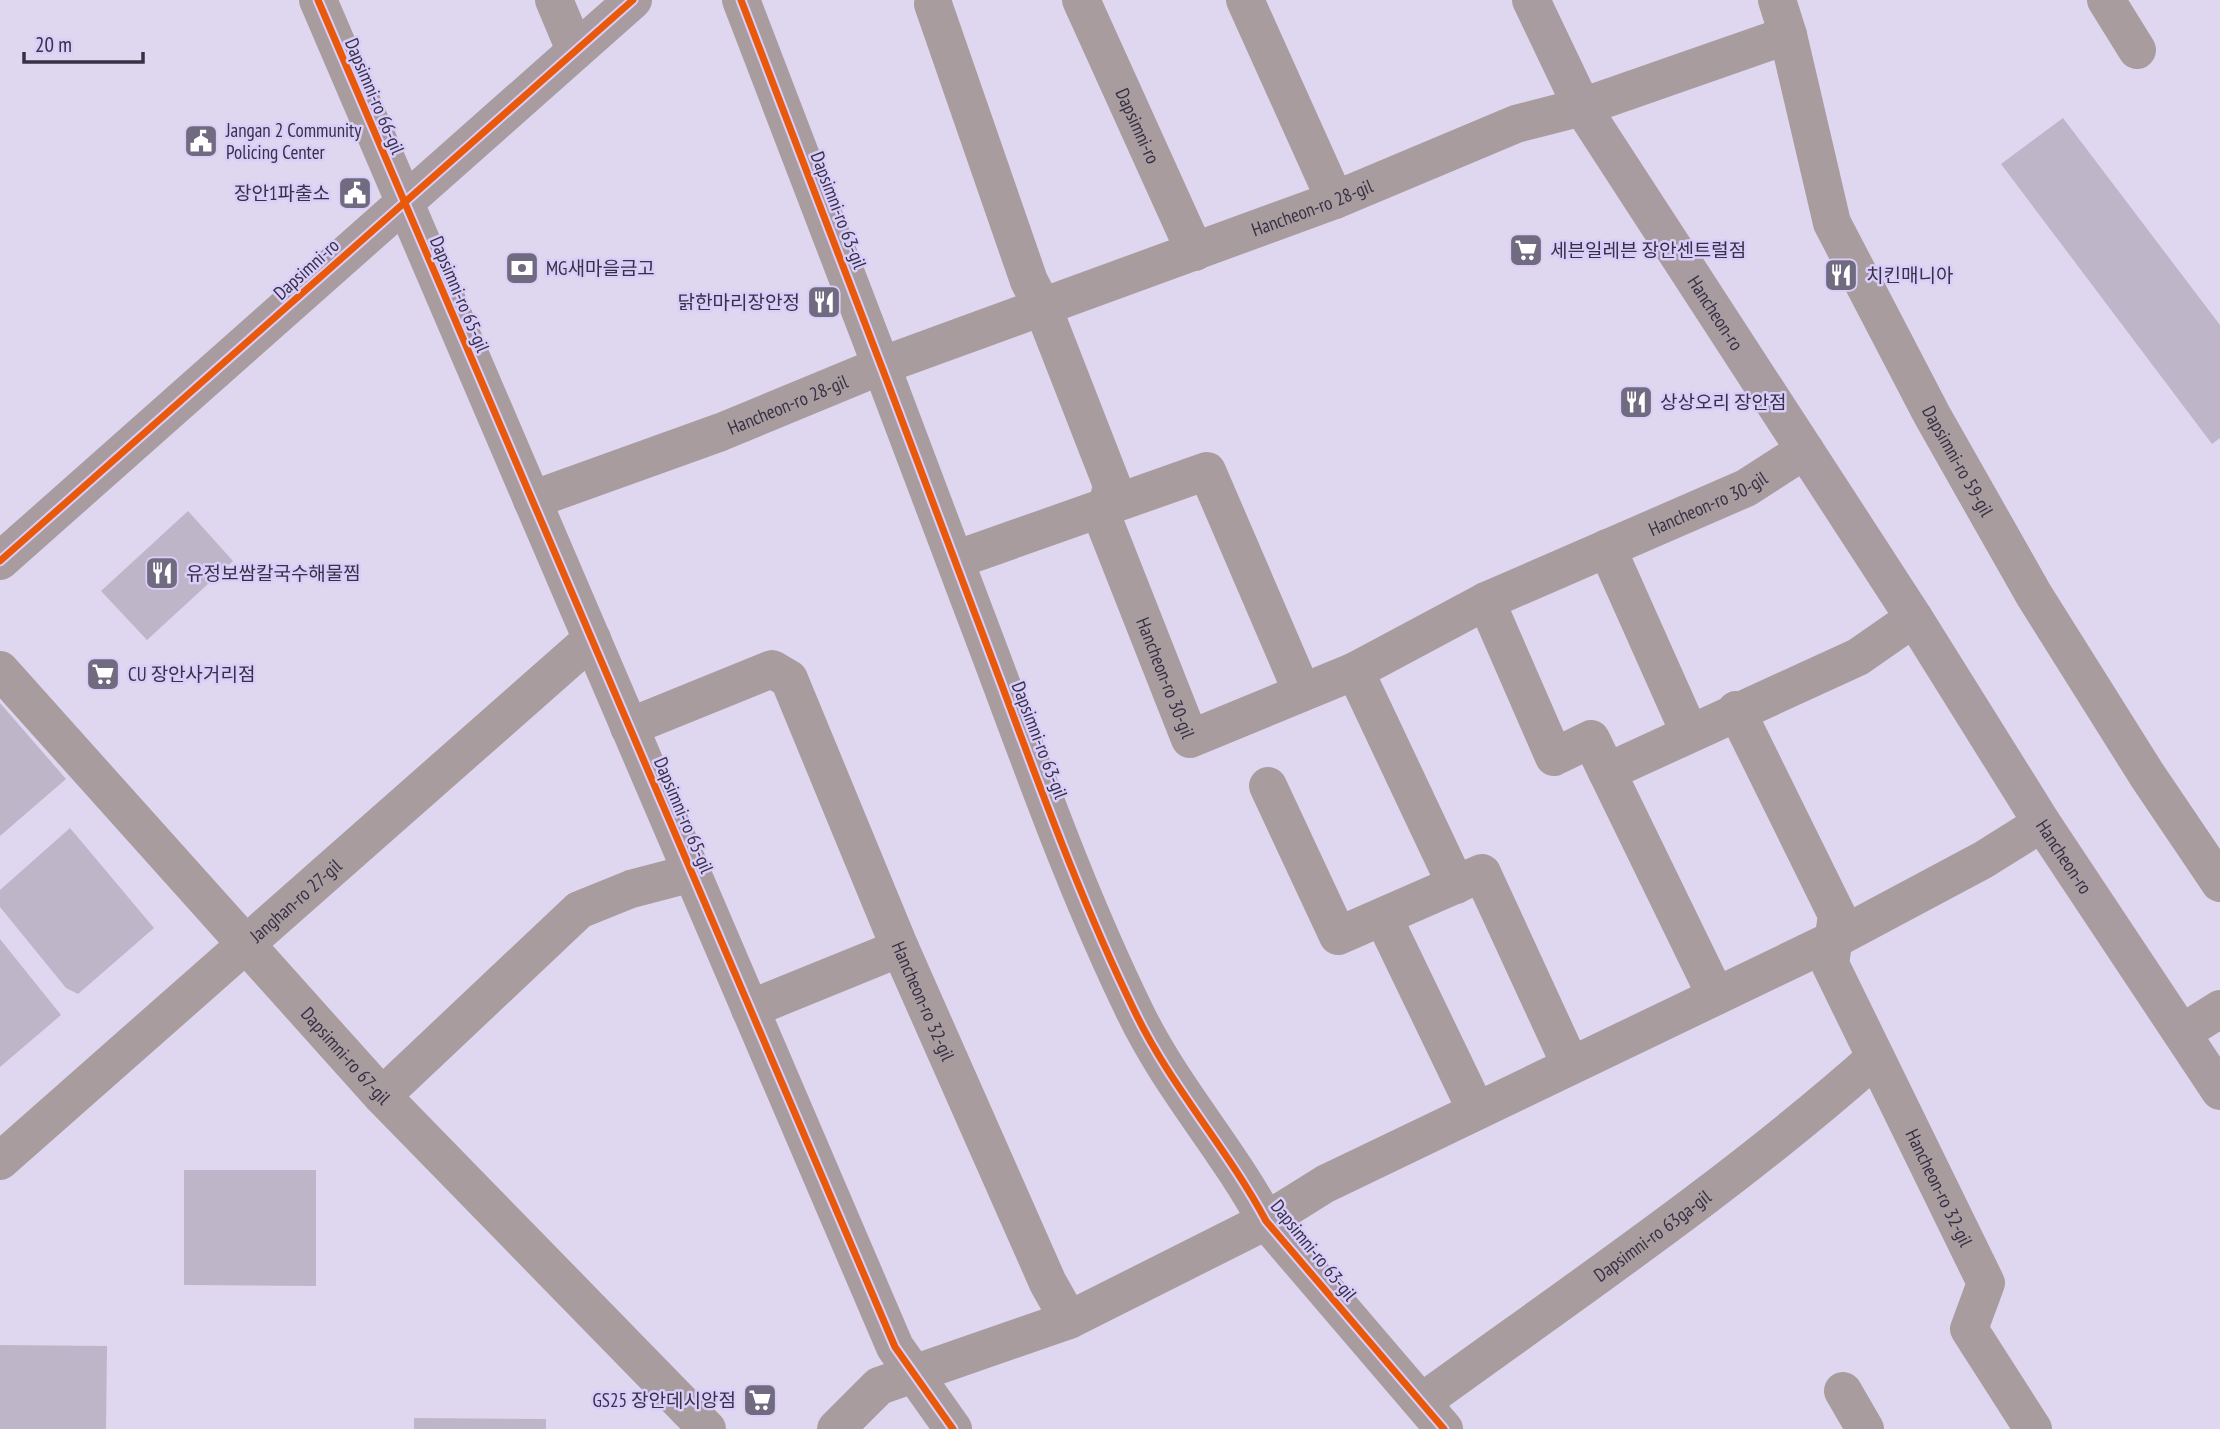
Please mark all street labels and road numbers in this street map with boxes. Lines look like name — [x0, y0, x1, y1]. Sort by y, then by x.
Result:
street label: Dapsimni-ro 66-gil — [340, 34, 410, 158]
street label: Dapsimni-ro — [1110, 84, 1165, 167]
street label: Dapsimni-ro 63-gil — [806, 148, 873, 273]
street label: Hancheon-ro 28-gil — [1248, 173, 1377, 242]
street label: Dapsimni-ro 65-gil — [425, 232, 495, 356]
street label: Dapsimni-ro — [268, 233, 344, 305]
street label: Hancheon-ro — [1683, 271, 1749, 355]
street label: Hancheon-ro 28-gil — [724, 369, 852, 440]
street label: Dapsimni-ro 59-gil — [1917, 401, 1999, 521]
street label: Hancheon-ro 30-gil — [1645, 465, 1772, 541]
street label: Hancheon-ro 30-gil — [1131, 614, 1201, 742]
street label: Dapsimni-ro 63-gil — [1007, 678, 1074, 803]
street label: Dapsimni-ro 65-gil — [649, 753, 719, 877]
street label: Hancheon-ro — [2031, 815, 2098, 898]
street label: Janghan-ro 27-gil — [244, 853, 347, 948]
street label: Hancheon-ro 32-gil — [887, 938, 960, 1065]
street label: Dapsimni-ro 67-gil — [296, 1002, 396, 1110]
street label: Hancheon-ro 32-gil — [1900, 1125, 1979, 1251]
street label: Dapsimni-ro 63ga-gil — [1589, 1184, 1716, 1287]
street label: Dapsimni-ro 63-gil — [1266, 1194, 1363, 1306]

